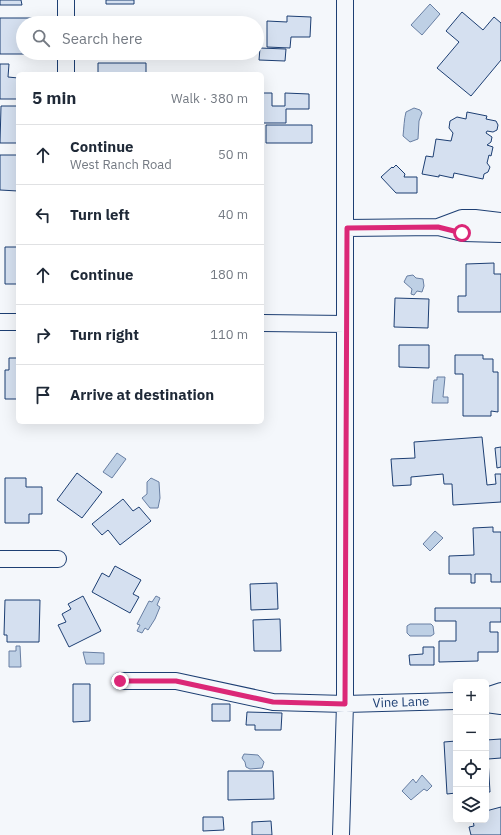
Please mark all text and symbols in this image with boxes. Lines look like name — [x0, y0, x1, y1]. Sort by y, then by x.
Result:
search box — [16, 16, 264, 60]
icon: search — [30, 27, 52, 49]
text: Search here — [62, 29, 142, 48]
text: 5 min — [32, 87, 76, 109]
text: Walk · 380 m — [171, 90, 248, 107]
text: Continue — [70, 137, 134, 156]
icon: ahead — [32, 144, 54, 166]
text: 50 m — [218, 146, 248, 163]
text: West Ranch Road — [70, 156, 172, 173]
icon: left — [32, 204, 54, 226]
text: Turn left — [70, 205, 130, 224]
text: 40 m — [218, 206, 248, 223]
route start — [453, 224, 471, 242]
icon: ahead — [32, 264, 54, 286]
text: Continue — [70, 265, 134, 284]
text: 180 m — [210, 266, 248, 283]
icon: right — [32, 324, 54, 346]
text: Turn right — [70, 325, 139, 344]
text: 110 m — [210, 326, 248, 343]
icon: arrive — [32, 384, 54, 406]
text: Arrive at destination — [70, 385, 214, 404]
route end — [111, 672, 129, 690]
map controls — [453, 679, 489, 823]
button: + — [453, 679, 489, 715]
street label: Vine Lane — [372, 693, 430, 711]
button: − — [453, 715, 489, 751]
button: locate — [453, 751, 489, 787]
button: layers — [453, 787, 489, 823]

